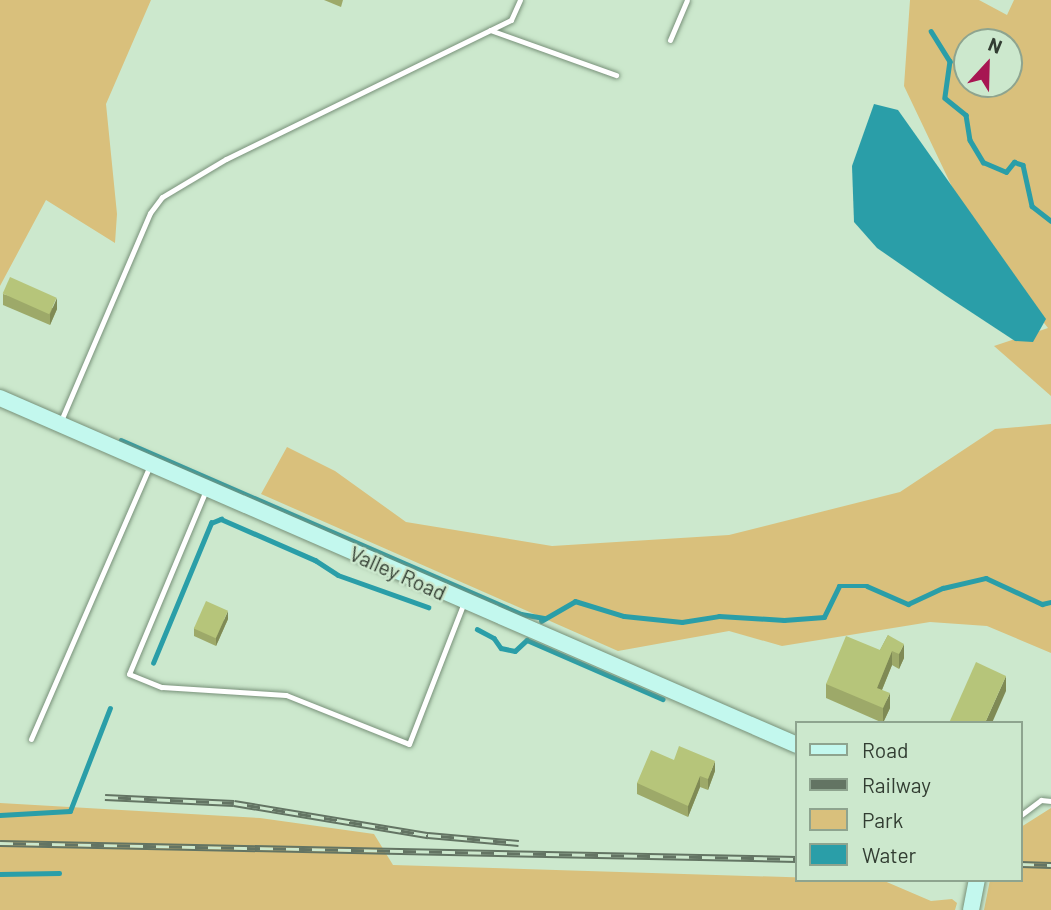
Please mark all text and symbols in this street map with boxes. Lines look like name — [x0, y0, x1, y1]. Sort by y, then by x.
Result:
north arrow — [953, 28, 1023, 98]
text: N — [985, 32, 1005, 58]
street label: Valley Road — [346, 541, 450, 605]
legend — [796, 721, 1023, 882]
text: Road — [862, 737, 908, 762]
text: Railway — [862, 772, 931, 797]
text: Park — [862, 807, 903, 832]
text: Water — [862, 842, 916, 867]

